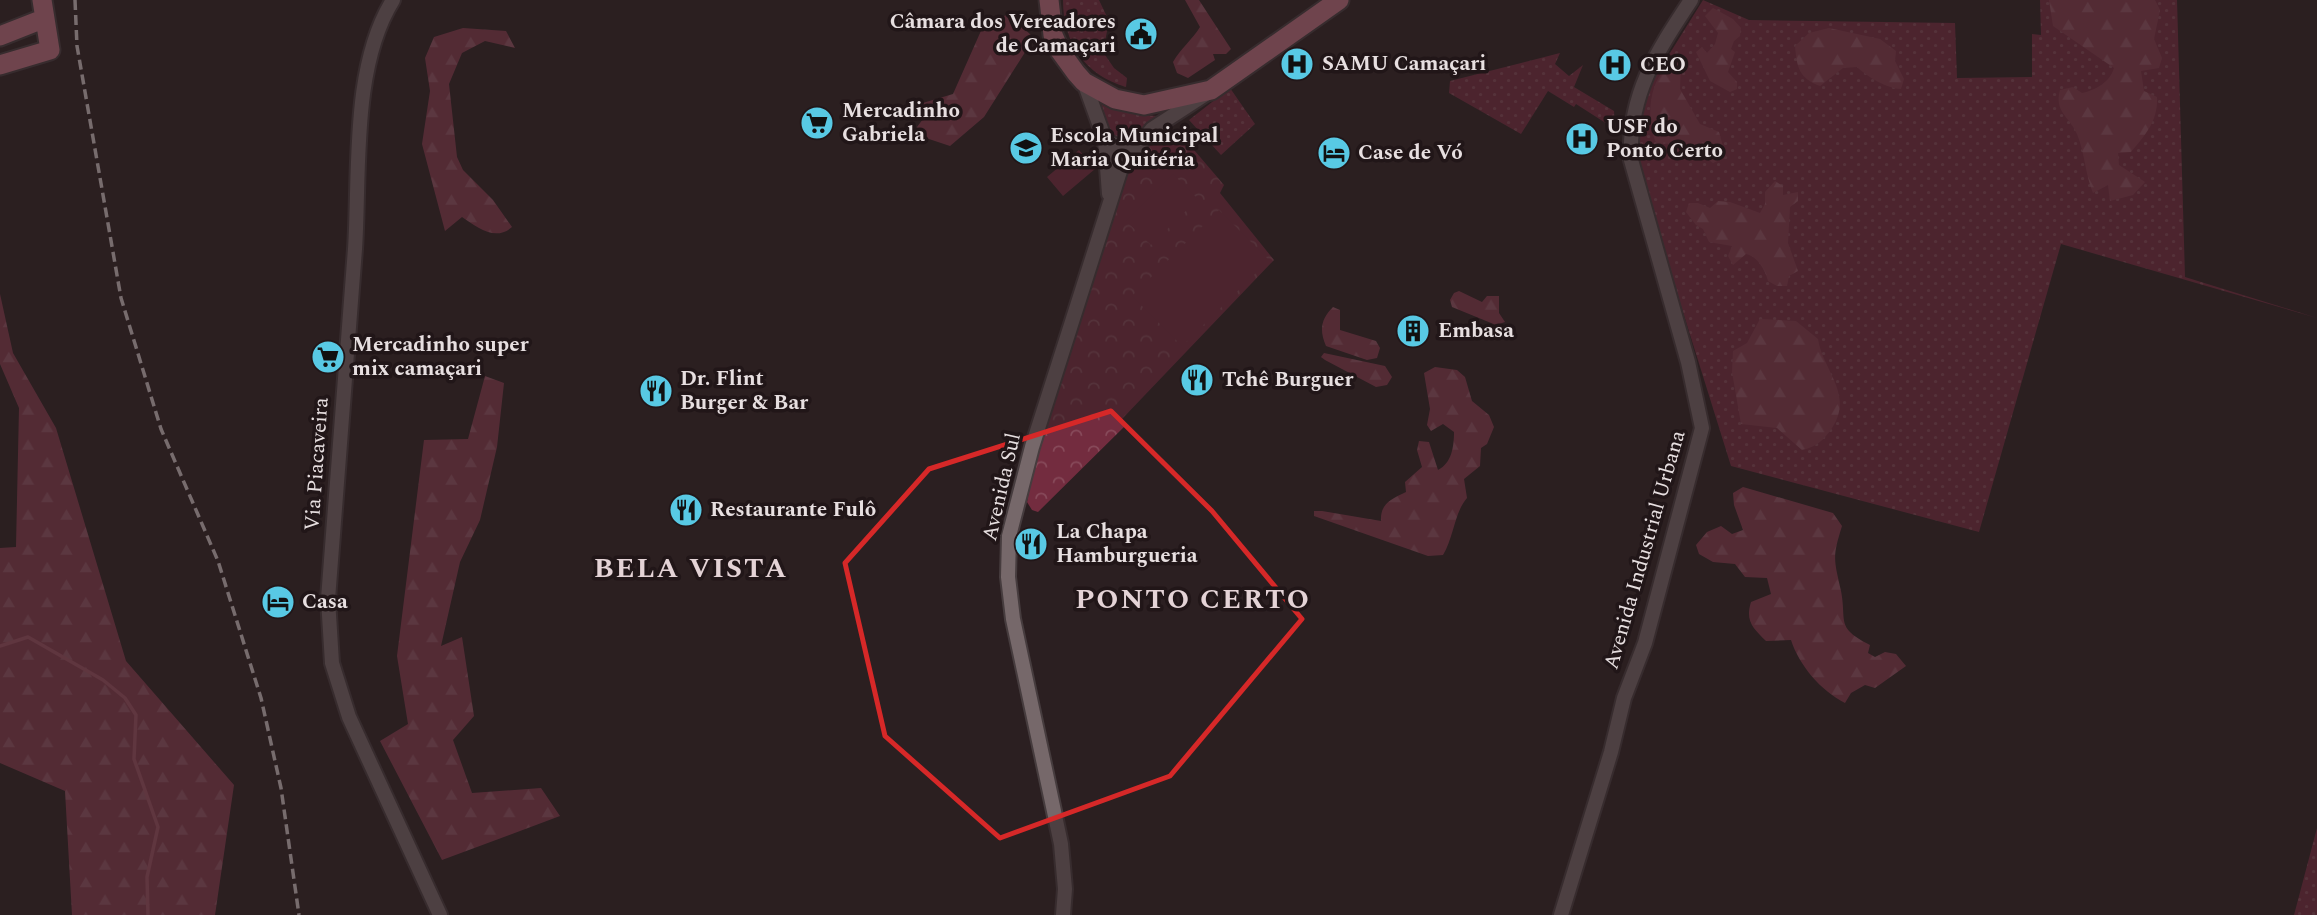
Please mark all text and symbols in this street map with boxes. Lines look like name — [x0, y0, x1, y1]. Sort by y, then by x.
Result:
place label: Câmara dos Vereadores de Camaçari — [890, 6, 1116, 62]
public building icon: Câmara dos Vereadores de Camaçari — [1122, 15, 1160, 53]
hospital icon: SAMU Camaçari — [1278, 45, 1316, 83]
hospital icon: CEO — [1596, 46, 1634, 84]
place label: SAMU Camaçari — [1322, 48, 1486, 80]
place label: CEO — [1640, 49, 1686, 81]
place label: Mercadinho Gabriela — [842, 95, 960, 151]
supermarket icon: Mercadinho Gabriela — [798, 104, 836, 142]
place label: USF do Ponto Certo — [1606, 111, 1723, 167]
place label: Escola Municipal Maria Quitéria — [1050, 120, 1218, 176]
hospital icon: USF do Ponto Certo — [1563, 120, 1601, 158]
school or university icon: Escola Municipal Maria Quitéria — [1007, 129, 1045, 167]
hotel icon: Case de Vó — [1315, 134, 1353, 172]
place label: Case de Vó — [1358, 137, 1463, 169]
building icon: Embasa — [1394, 312, 1432, 350]
place label: Embasa — [1438, 315, 1514, 347]
place label: Mercadinho super mix camaçari — [352, 329, 529, 385]
supermarket icon: Mercadinho super mix camaçari — [309, 338, 347, 376]
restaurant icon: Tchê Burguer — [1178, 361, 1216, 399]
place label: Dr. Flint Burger & Bar — [680, 363, 808, 419]
place label: Tchê Burguer — [1222, 364, 1354, 396]
restaurant icon: Dr. Flint Burger & Bar — [637, 372, 675, 410]
street label: Via Piacaveira — [296, 395, 338, 532]
street label: Avenida Industrial Urbana — [1596, 426, 1695, 673]
street label: Avenida Sul — [974, 430, 1030, 544]
restaurant icon: Restaurante Fulô — [667, 491, 705, 529]
place label: Restaurante Fulô — [710, 494, 876, 526]
place label: La Chapa Hamburgueria — [1056, 516, 1198, 572]
restaurant icon: La Chapa Hamburgueria — [1012, 525, 1050, 563]
district label: BELA VISTA — [594, 547, 788, 590]
district label: PONTO CERTO — [1075, 578, 1311, 621]
hotel icon: Casa — [259, 583, 297, 621]
place label: Casa — [302, 586, 348, 618]

